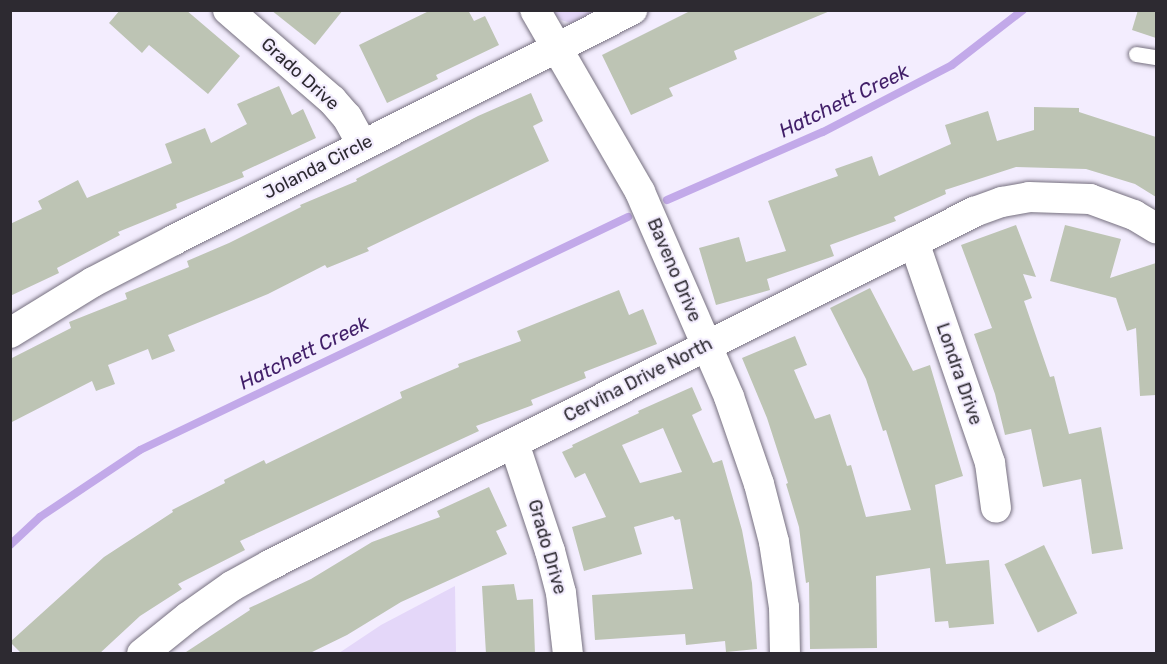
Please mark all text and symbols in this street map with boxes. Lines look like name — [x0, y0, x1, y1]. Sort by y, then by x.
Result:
street label: Grado Drive — [256, 33, 344, 115]
water label: Hatchett Creek — [775, 59, 913, 143]
street label: Jolanda Circle — [260, 130, 376, 204]
street label: Baveno Drive — [642, 215, 706, 325]
water label: Hatchett Creek — [235, 311, 373, 395]
street label: Londra Drive — [931, 320, 987, 428]
street label: Cervina Drive North — [560, 333, 716, 427]
street label: Grado Drive — [523, 497, 571, 597]

